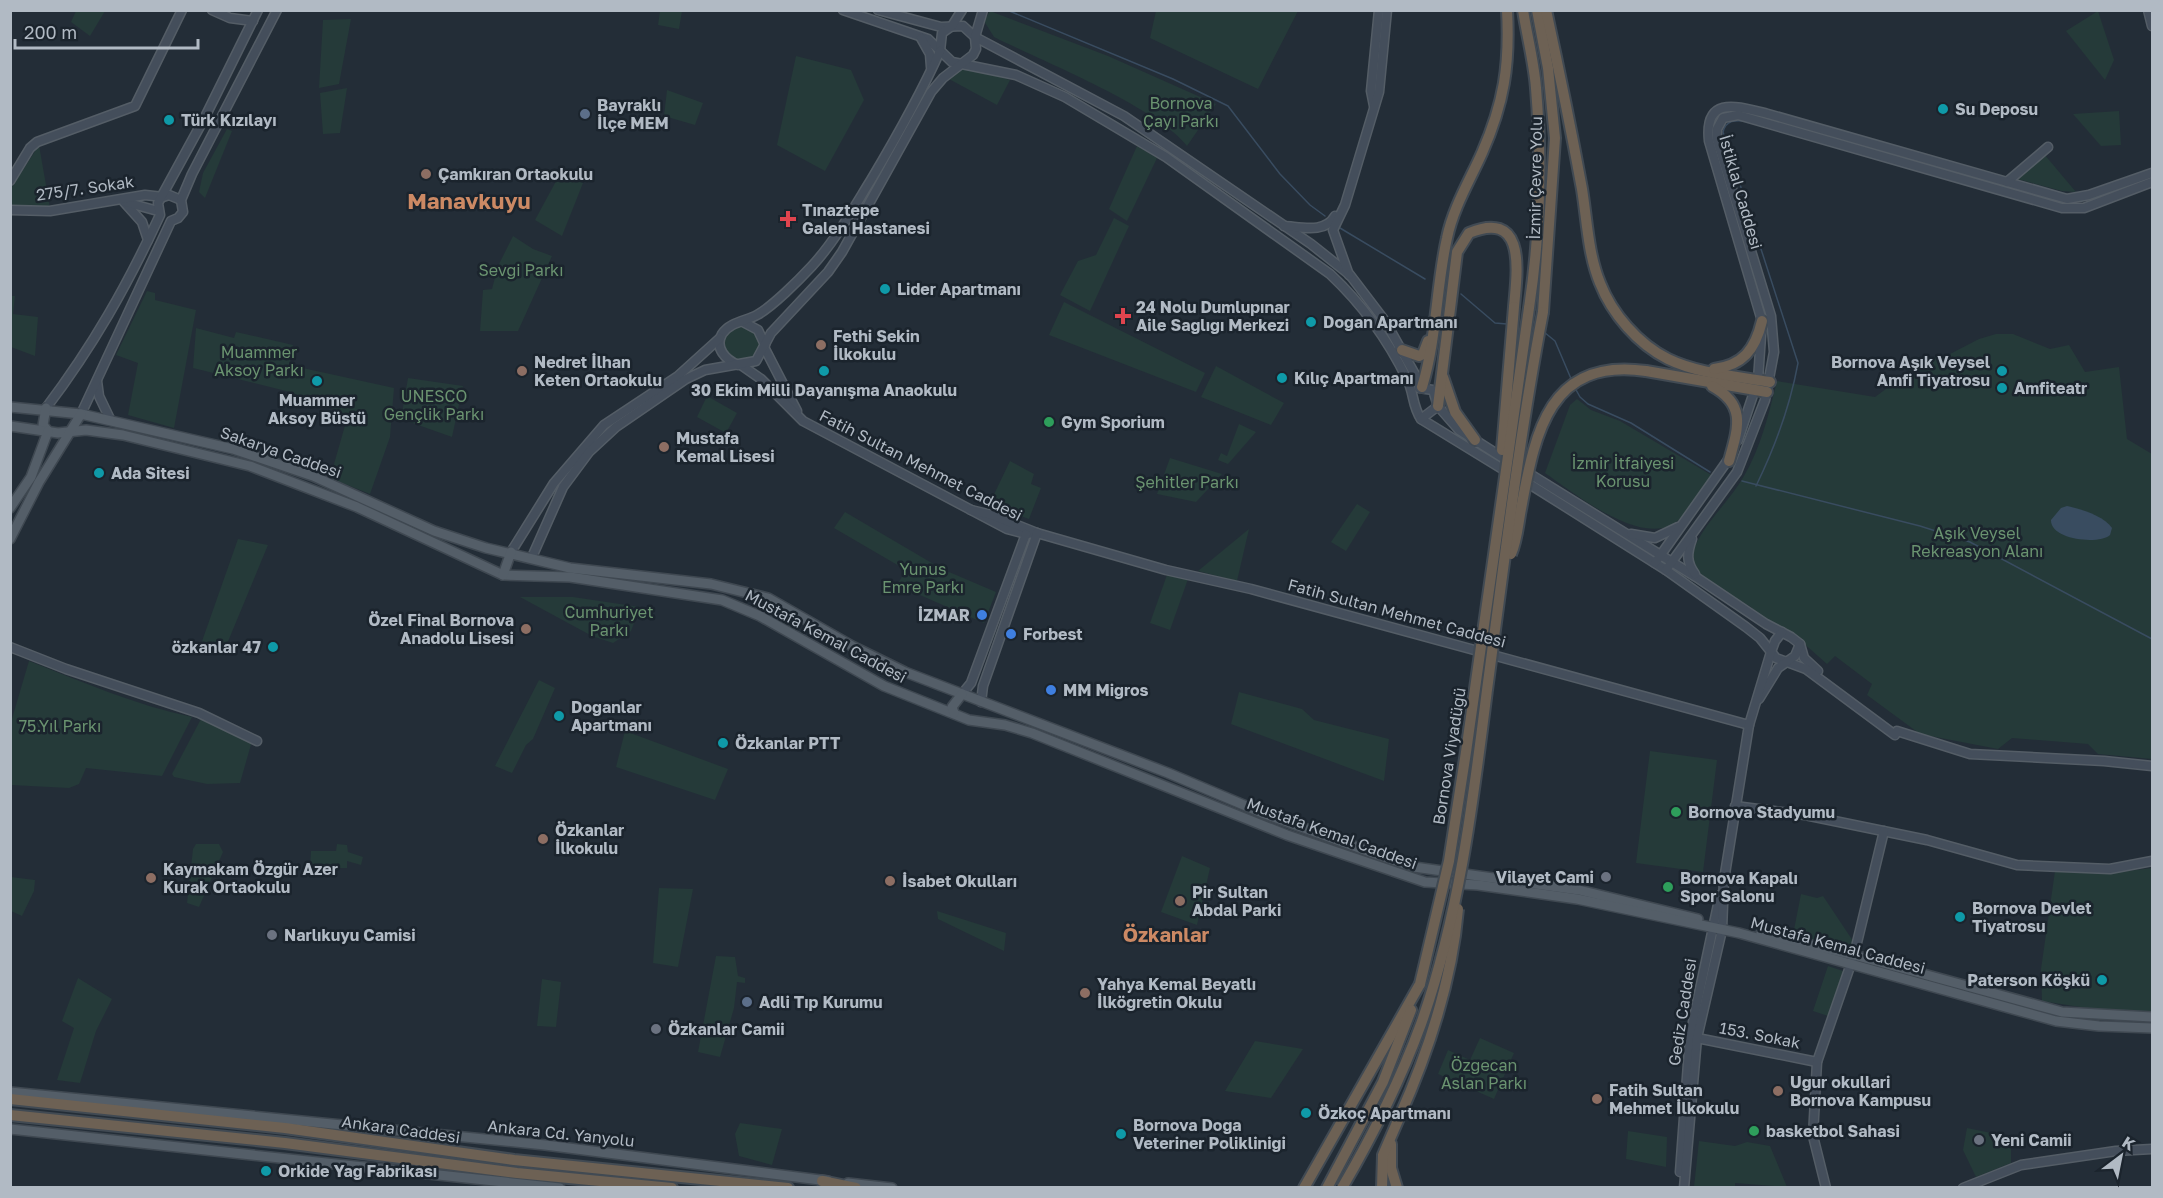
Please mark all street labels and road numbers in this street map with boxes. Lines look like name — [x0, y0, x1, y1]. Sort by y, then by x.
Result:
street label: İzmir Çevre Yolu — [1524, 116, 1546, 240]
street label: İstiklal Caddesi — [1715, 132, 1767, 252]
street label: 275/7. Sokak — [35, 171, 135, 205]
street label: Fatih Sultan Mehmet Caddesi — [816, 405, 1026, 525]
street label: Sakarya Caddesi — [218, 422, 344, 482]
street label: Fatih Sultan Mehmet Caddesi — [1286, 574, 1508, 652]
street label: Mustafa Kemal Caddesi — [742, 585, 910, 687]
street label: Bornova Viyadüğü — [1428, 686, 1470, 826]
street label: Mustafa Kemal Caddesi — [1244, 793, 1420, 873]
street label: Mustafa Kemal Caddesi — [1749, 912, 1927, 978]
street label: Gediz Caddesi — [1664, 957, 1700, 1067]
street label: 153. Sokak — [1718, 1017, 1802, 1053]
street label: Ankara Caddesi — [341, 1111, 461, 1147]
street label: Ankara Cd. Yanyolu — [487, 1115, 635, 1151]

